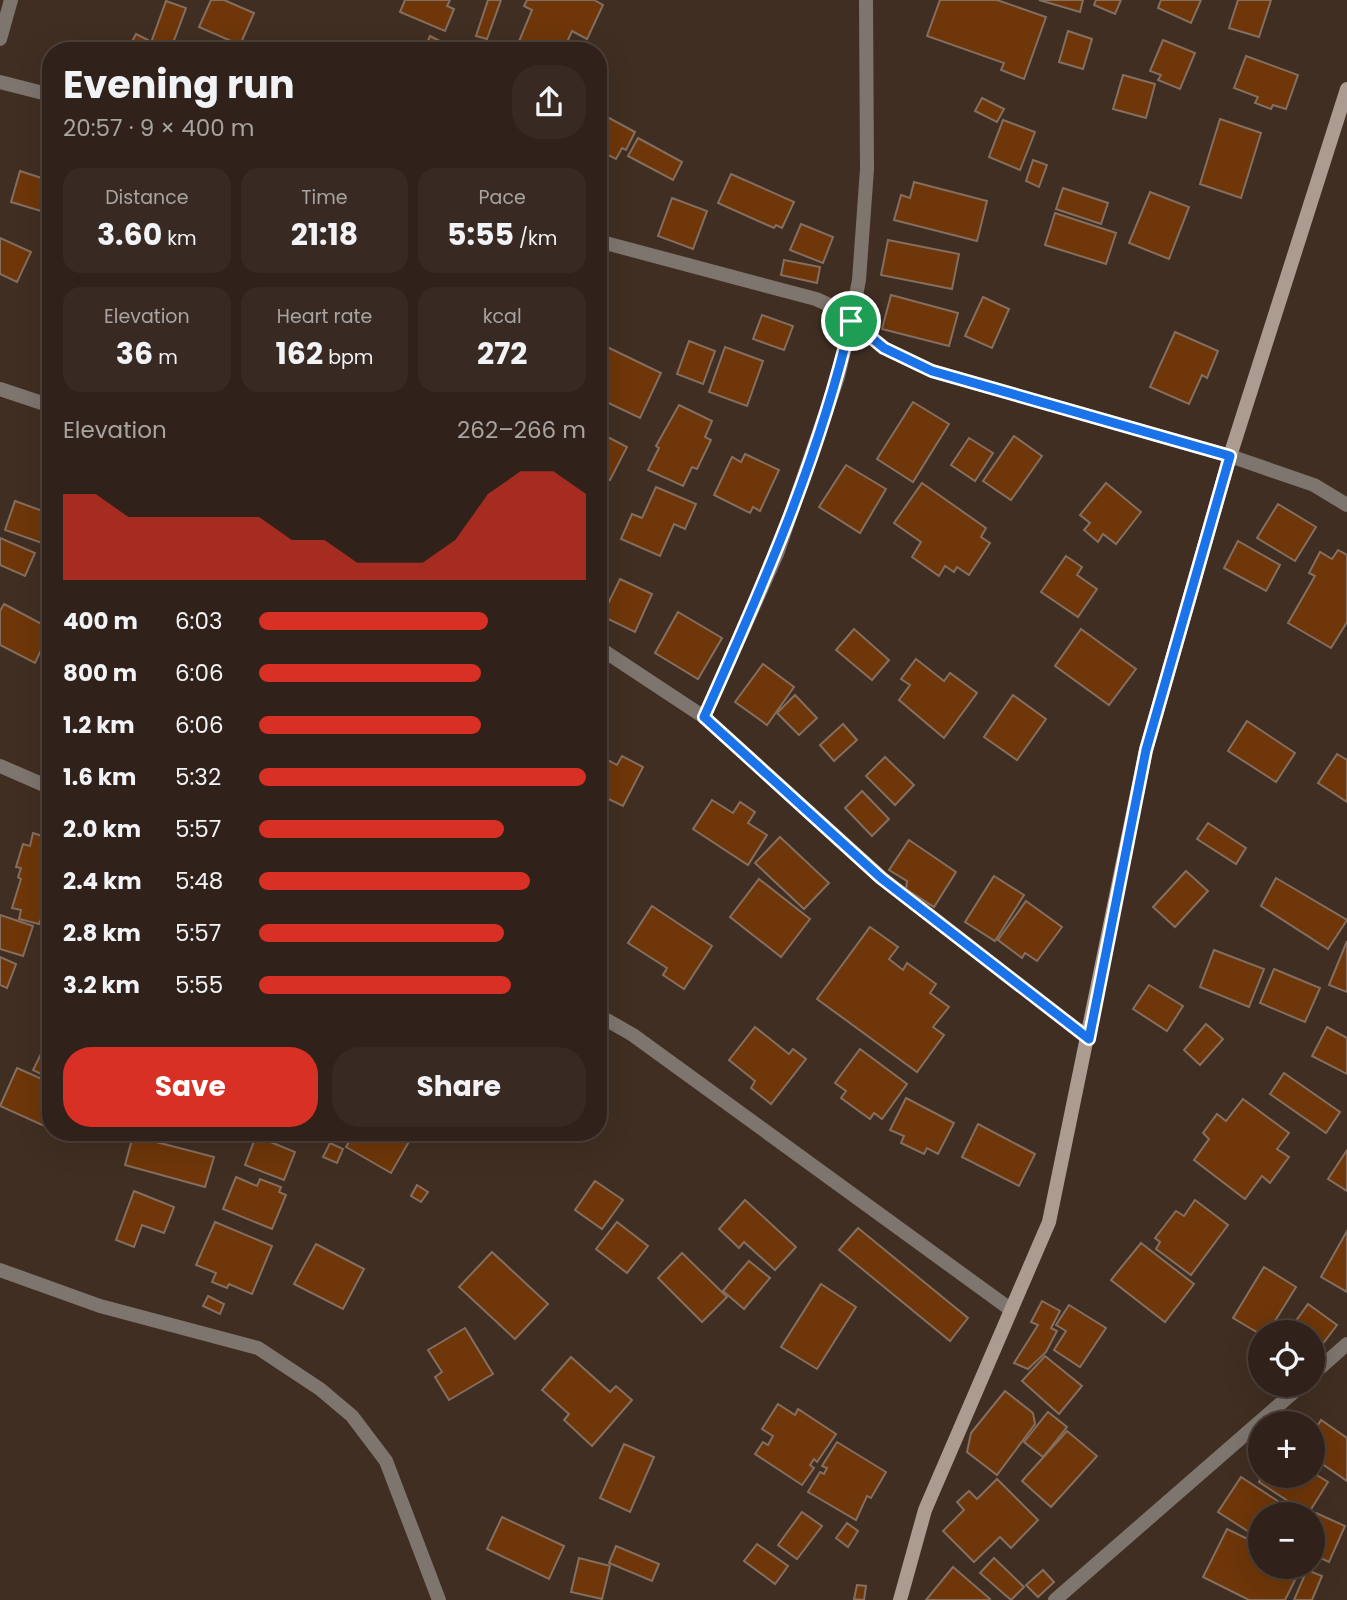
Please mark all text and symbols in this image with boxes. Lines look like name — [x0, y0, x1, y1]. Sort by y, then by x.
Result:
text: Evening run — [63, 58, 295, 111]
button: share — [512, 65, 586, 139]
text: 20:57 · 9 × 400 m — [63, 112, 254, 144]
text: Distance — [105, 184, 188, 211]
text: Time — [301, 184, 348, 211]
text: Pace — [479, 184, 526, 211]
text: 3.60 — [97, 213, 162, 256]
text: 21:18 — [291, 213, 358, 256]
text: 5:55 — [447, 213, 514, 256]
text: km — [162, 225, 197, 252]
text: /km — [514, 225, 557, 252]
pin — [821, 291, 881, 351]
icon: arrive — [832, 302, 870, 340]
text: Elevation — [104, 303, 190, 330]
text: Heart rate — [277, 303, 372, 330]
text: kcal — [483, 303, 522, 330]
text: 36 — [116, 332, 153, 375]
text: 162 — [276, 332, 323, 375]
text: 272 — [477, 332, 527, 375]
text: m — [153, 344, 178, 371]
text: bpm — [323, 344, 373, 371]
text: Elevation — [63, 414, 167, 446]
text: 262–266 m — [457, 414, 586, 446]
text: 400 m — [63, 605, 138, 637]
text: 6:03 — [175, 605, 223, 637]
text: 800 m — [63, 657, 137, 689]
text: 6:06 — [175, 657, 224, 689]
text: 1.2 km — [63, 709, 135, 741]
text: 6:06 — [175, 709, 224, 741]
text: 1.6 km — [63, 761, 136, 793]
text: 5:32 — [175, 761, 221, 793]
text: 2.0 km — [63, 813, 141, 845]
text: 5:57 — [175, 813, 221, 845]
text: 2.4 km — [63, 865, 142, 897]
text: 5:48 — [175, 865, 223, 897]
text: 2.8 km — [63, 917, 141, 949]
text: 5:57 — [175, 917, 221, 949]
text: 3.2 km — [63, 969, 140, 1001]
text: 5:55 — [175, 969, 223, 1001]
button: Save — [63, 1047, 318, 1127]
button: Share — [332, 1047, 586, 1127]
map controls — [1248, 1320, 1325, 1579]
button: locate — [1248, 1320, 1325, 1397]
button: + — [1248, 1411, 1325, 1488]
button: − — [1248, 1502, 1325, 1579]

